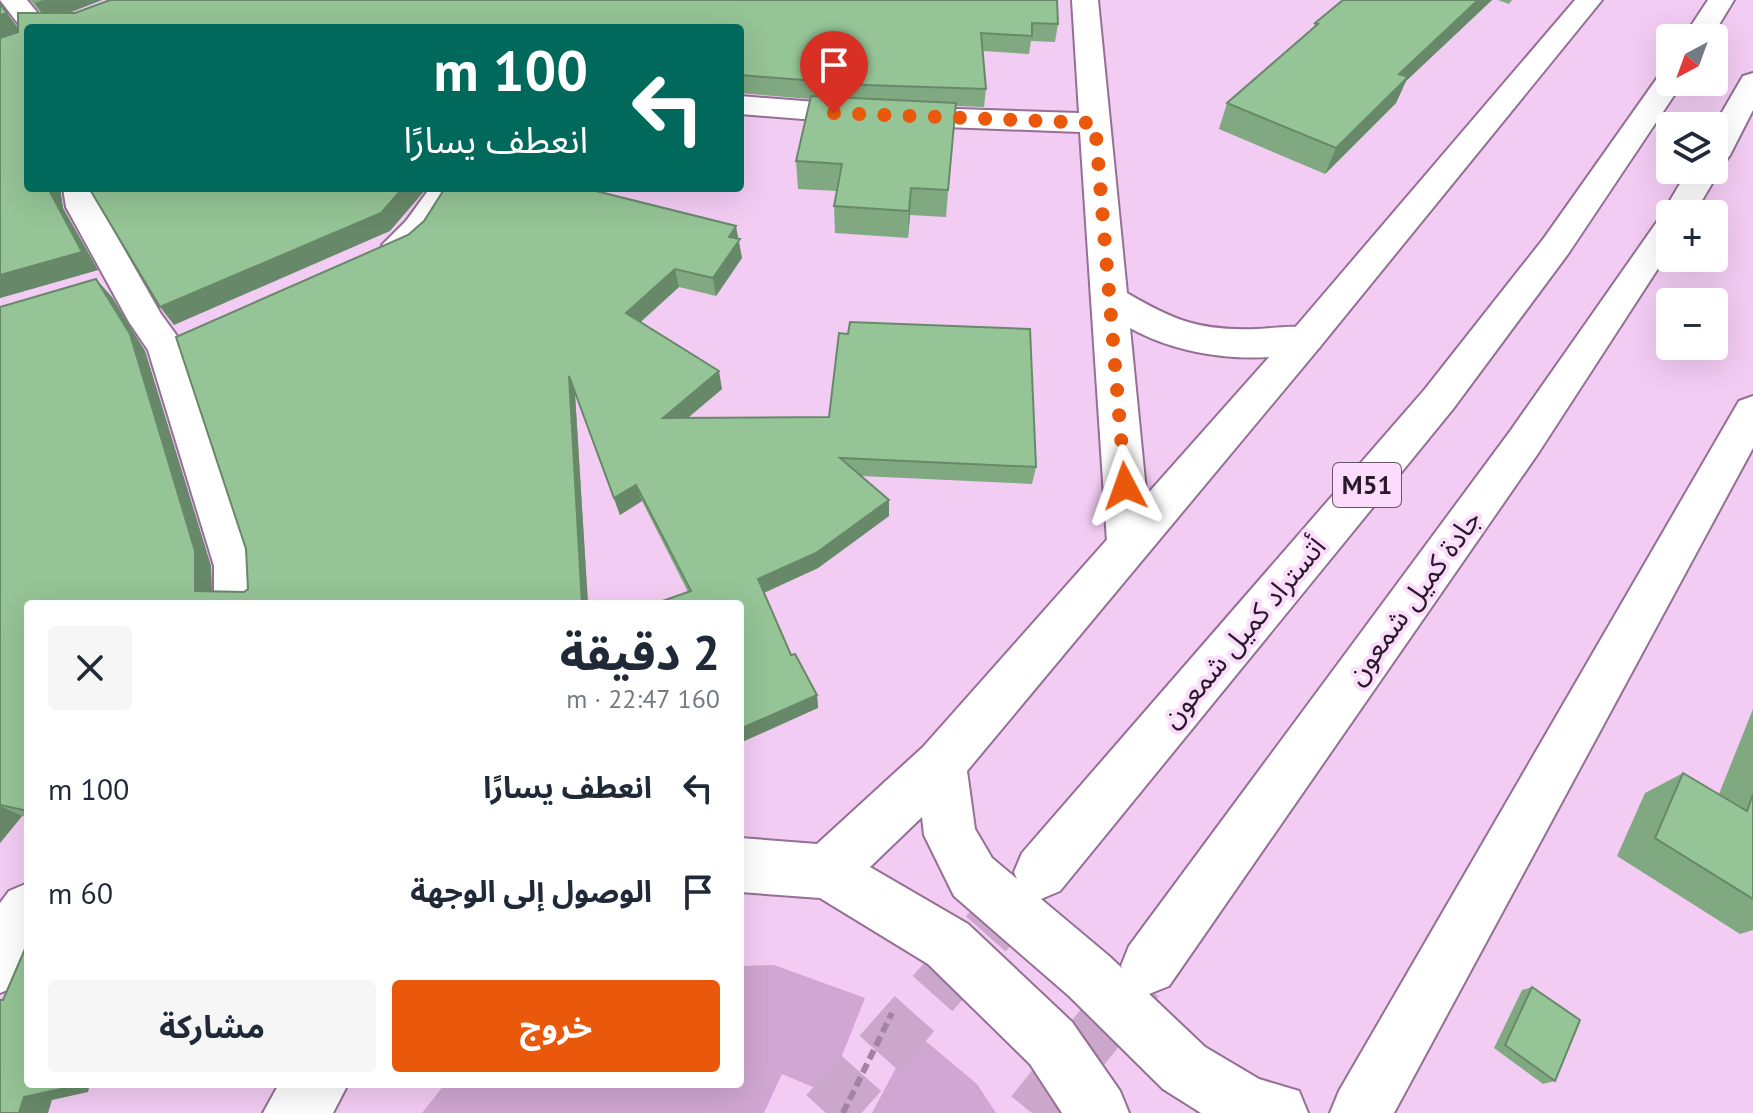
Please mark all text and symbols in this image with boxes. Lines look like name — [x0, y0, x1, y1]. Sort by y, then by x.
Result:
north arrow — [1656, 24, 1728, 96]
map controls — [1656, 24, 1728, 360]
pin — [800, 31, 868, 113]
text: 100 m — [433, 34, 588, 106]
icon: arrive — [812, 43, 856, 87]
icon: left — [616, 56, 720, 160]
button: layers — [1656, 112, 1728, 184]
text: انعطف يسارًا — [404, 116, 588, 163]
button: + — [1656, 200, 1728, 272]
button: − — [1656, 288, 1728, 360]
position arrow — [1083, 444, 1167, 528]
road number: M51 — [1333, 463, 1401, 507]
street label: جادة كميل شمعون — [1336, 502, 1489, 692]
street label: أتستراد كميل شمعون — [1152, 529, 1333, 735]
text: 2 دقيقة — [560, 621, 720, 683]
button: close — [48, 626, 132, 710]
text: 160 m · 22:47 — [566, 682, 720, 715]
icon: left — [676, 766, 720, 810]
text: انعطف يسارًا — [483, 767, 652, 806]
text: 100 m — [48, 769, 129, 808]
icon: arrive — [676, 870, 720, 914]
text: الوصول إلى الوجهة — [410, 871, 652, 910]
text: 60 m — [48, 873, 113, 912]
button: مشاركة — [48, 980, 376, 1072]
button: خروج — [392, 980, 720, 1072]

